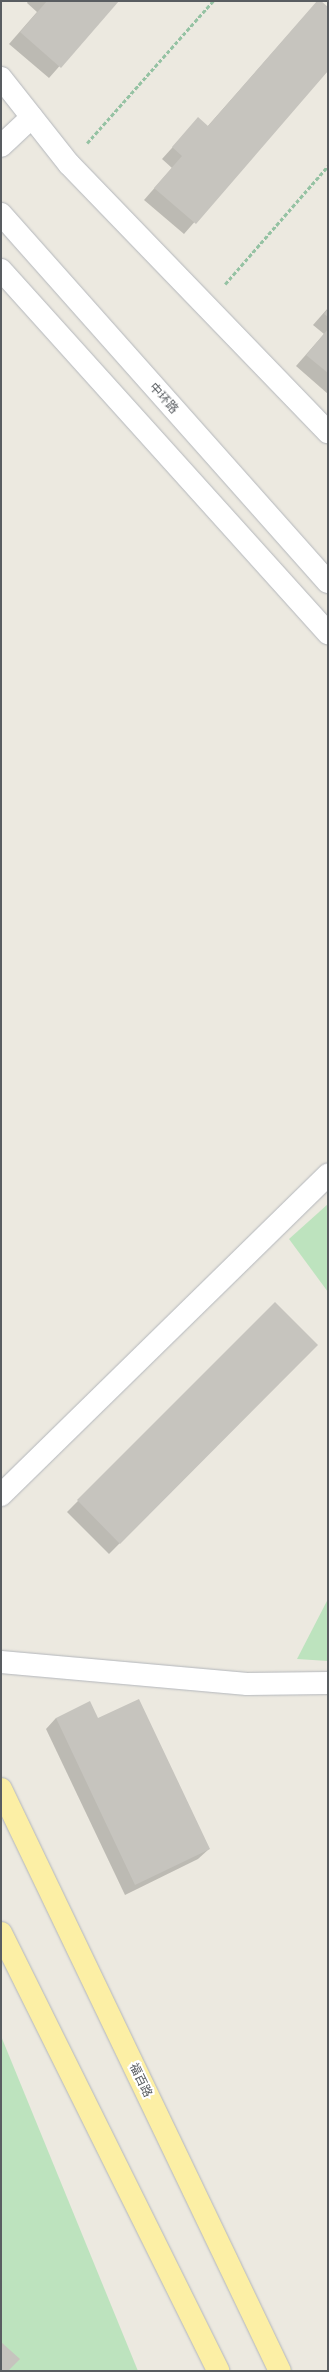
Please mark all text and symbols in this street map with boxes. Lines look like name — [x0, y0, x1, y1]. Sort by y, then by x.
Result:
street label: 中环路 — [147, 380, 181, 416]
street label: 福百路 — [127, 2061, 155, 2099]

